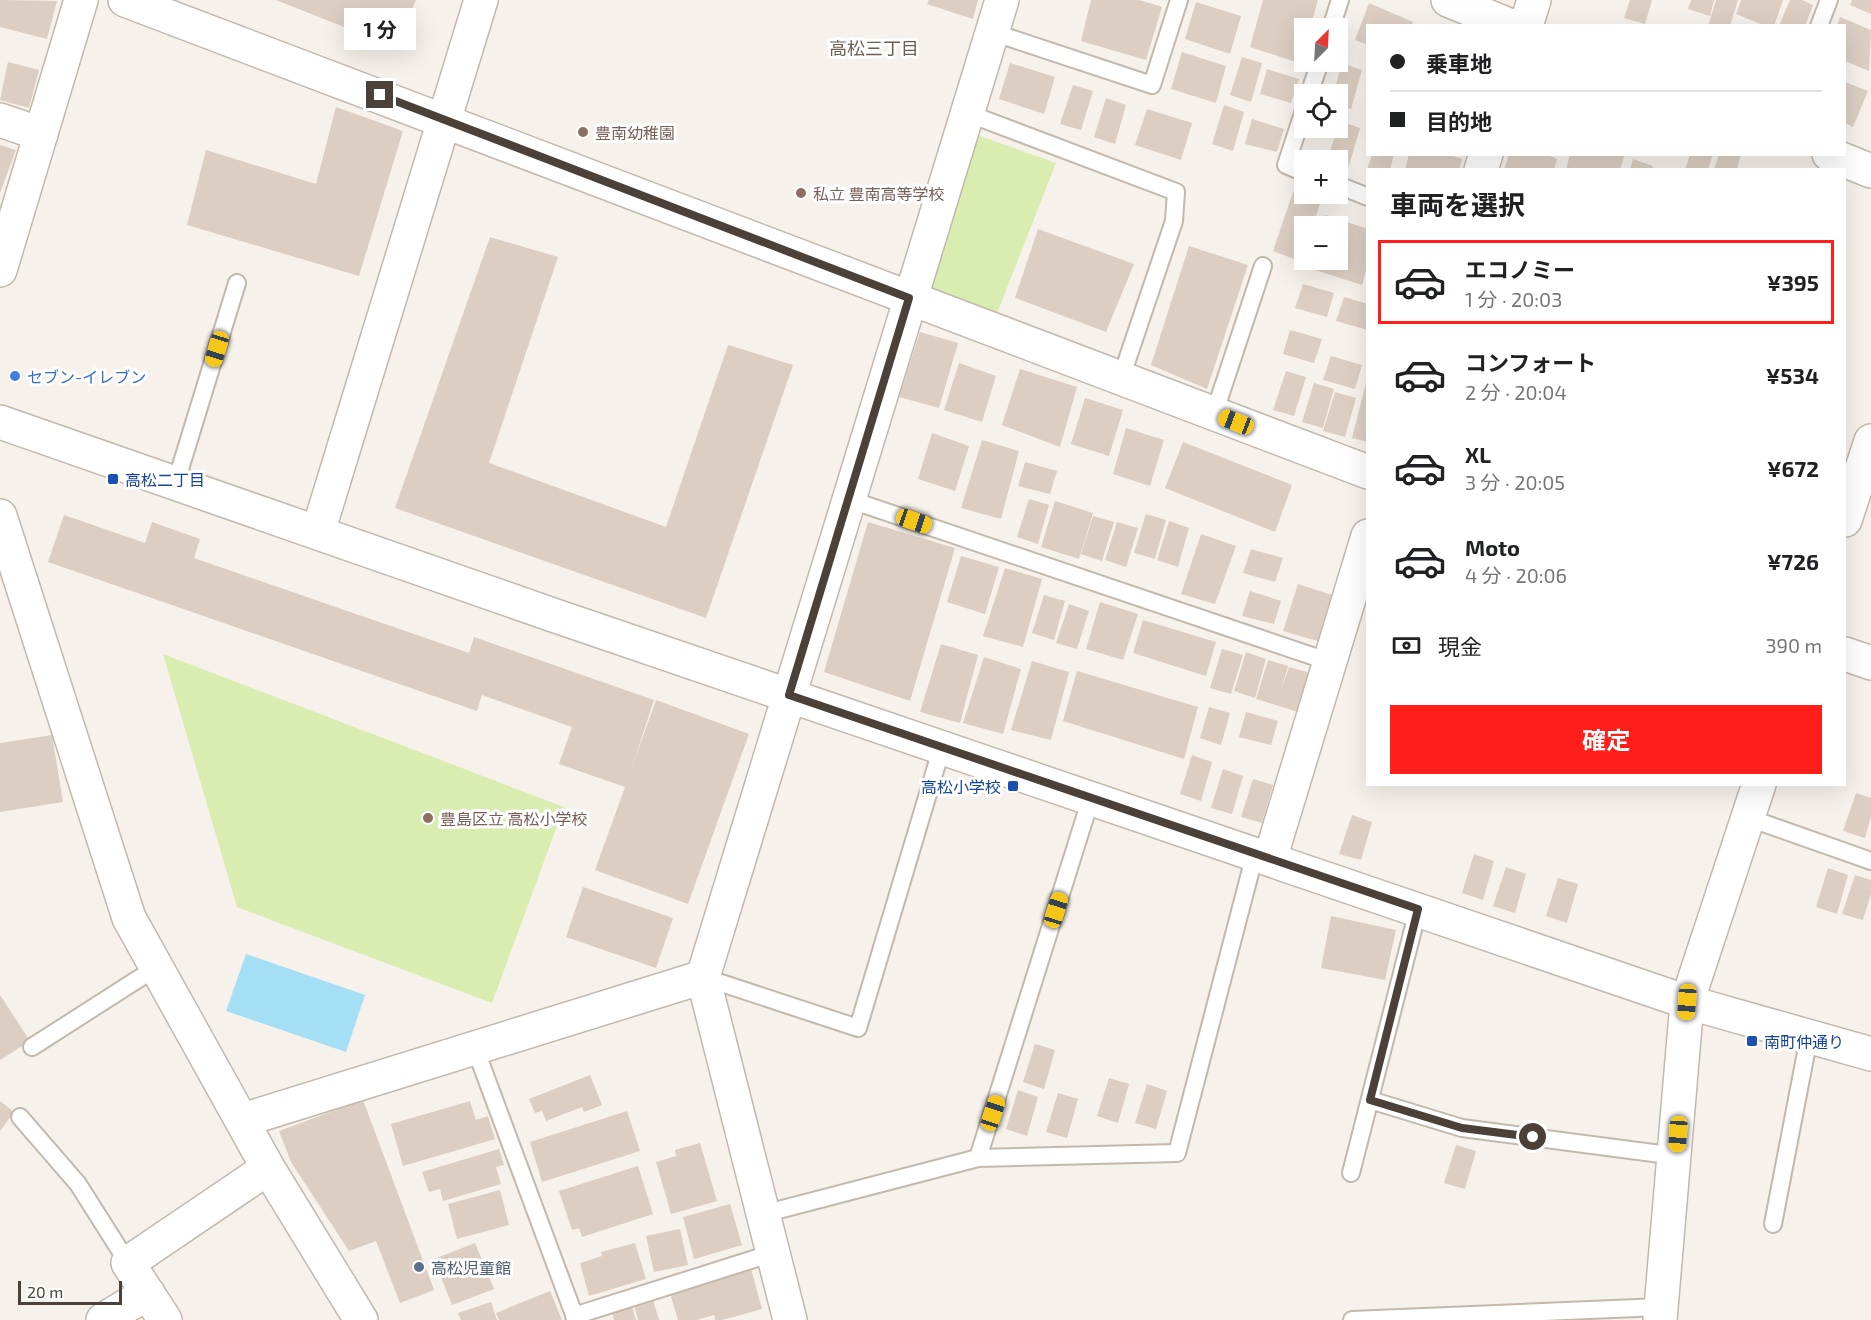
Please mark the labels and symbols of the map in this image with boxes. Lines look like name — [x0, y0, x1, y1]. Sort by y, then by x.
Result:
callout: 1 分 — [344, 8, 416, 50]
north arrow — [1294, 18, 1348, 72]
district label: 高松三丁目 — [829, 37, 919, 59]
route end — [366, 81, 393, 108]
place label: 豊南幼稚園 — [595, 123, 675, 142]
marker: 豊南幼稚園 — [576, 125, 590, 139]
place label: 私立 豊南高等学校 — [813, 184, 945, 203]
marker: 私立 豊南高等学校 — [794, 186, 808, 200]
car — [203, 329, 231, 369]
place label: セブン-イレブン — [27, 367, 146, 386]
marker: セブン-イレブン — [8, 369, 22, 383]
car — [1216, 407, 1256, 437]
place label: 高松二丁目 — [125, 470, 205, 489]
marker: 高松二丁目 — [106, 472, 120, 486]
car — [894, 507, 934, 535]
place label: 高松小学校 — [921, 777, 1001, 796]
marker: 高松小学校 — [1006, 779, 1020, 793]
place label: 豊島区立 高松小学校 — [440, 809, 588, 828]
marker: 豊島区立 高松小学校 — [421, 811, 435, 825]
car — [1042, 890, 1070, 930]
car — [1677, 983, 1697, 1021]
place label: 南町仲通り — [1764, 1032, 1844, 1051]
marker: 南町仲通り — [1745, 1034, 1759, 1048]
car — [979, 1093, 1007, 1133]
car — [1668, 1115, 1688, 1153]
route start — [1519, 1123, 1546, 1150]
place label: 高松児童館 — [431, 1258, 511, 1277]
marker: 高松児童館 — [412, 1260, 426, 1274]
scale bar — [18, 1278, 122, 1306]

